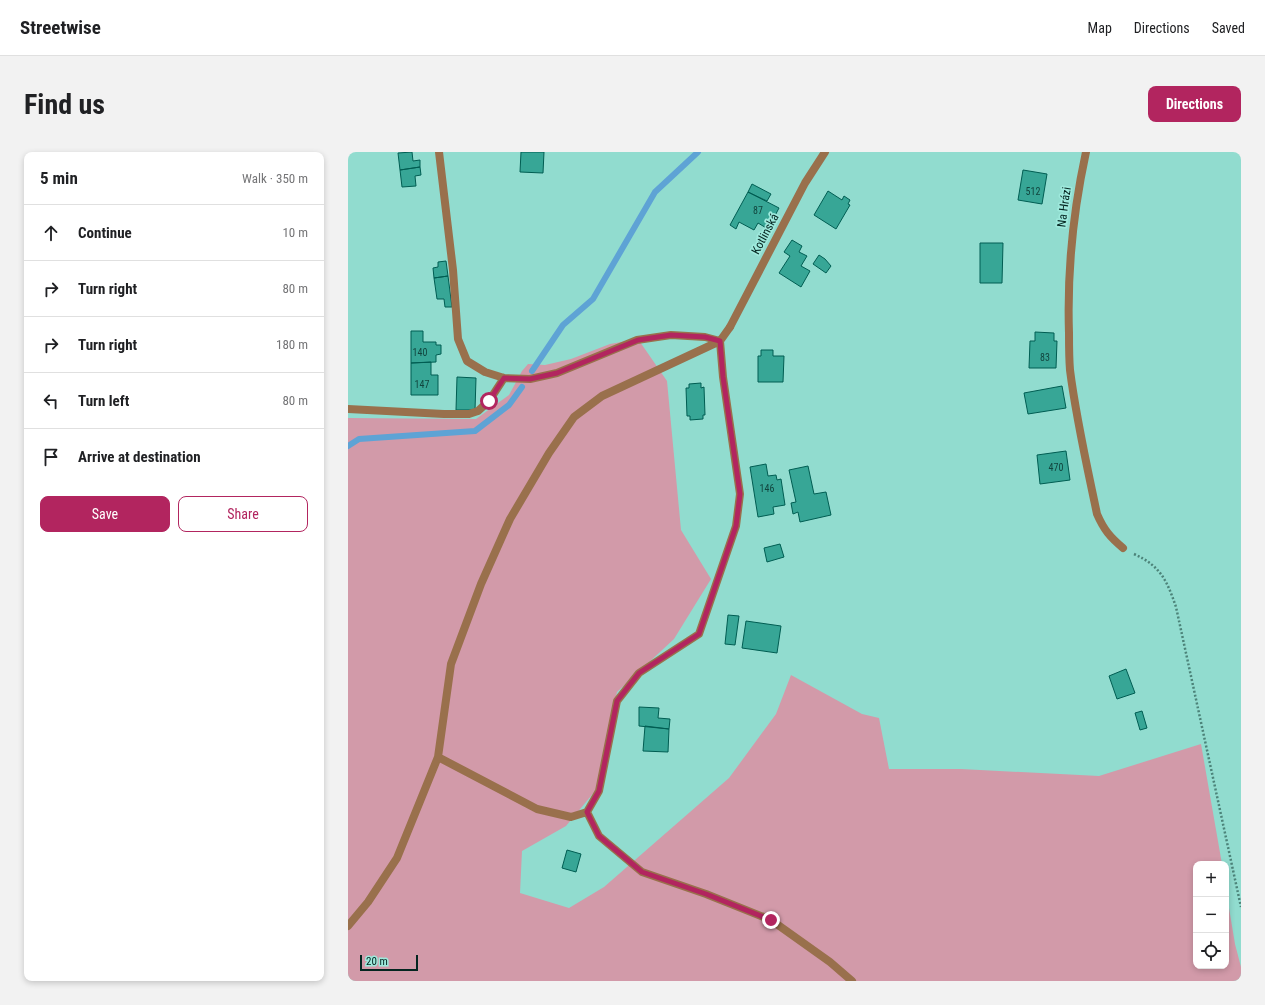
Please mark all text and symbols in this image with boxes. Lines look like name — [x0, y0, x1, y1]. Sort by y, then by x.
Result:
text: Streetwise — [20, 16, 101, 39]
text: Map — [1088, 20, 1112, 36]
text: Directions — [1134, 20, 1190, 36]
text: Saved — [1212, 20, 1245, 36]
button: Directions — [1148, 86, 1241, 122]
text: Find us — [24, 88, 105, 121]
text: 5 min — [40, 168, 78, 188]
text: Walk · 350 m — [242, 171, 308, 186]
house number: 512 — [1026, 186, 1040, 197]
street label: Na Hrázi — [1054, 186, 1074, 228]
house number: 87 — [753, 205, 763, 216]
street label: Kotlinská — [749, 211, 782, 257]
icon: ahead — [40, 222, 62, 244]
text: Continue — [78, 224, 132, 242]
text: 10 m — [282, 225, 308, 240]
icon: right — [40, 278, 62, 300]
text: Turn right — [78, 280, 137, 298]
text: 80 m — [282, 281, 308, 296]
icon: right — [40, 334, 62, 356]
text: Turn right — [78, 336, 137, 354]
text: 180 m — [276, 337, 308, 352]
house number: 140 — [413, 347, 427, 358]
house number: 83 — [1040, 352, 1050, 363]
house number: 147 — [415, 379, 429, 390]
icon: left — [40, 390, 62, 412]
text: Turn left — [78, 392, 129, 410]
route start — [480, 392, 498, 410]
text: 80 m — [282, 393, 308, 408]
icon: arrive — [40, 446, 62, 468]
text: Arrive at destination — [78, 448, 201, 466]
house number: 470 — [1049, 462, 1063, 473]
house number: 146 — [760, 483, 774, 494]
button: Save — [40, 496, 170, 532]
button: Share — [178, 496, 308, 532]
map controls — [1193, 861, 1229, 969]
button: + — [1193, 861, 1229, 897]
button: − — [1193, 897, 1229, 933]
route end — [762, 911, 780, 929]
button: locate — [1193, 933, 1229, 969]
scale bar — [360, 953, 418, 972]
text: 20 m — [366, 955, 388, 968]

